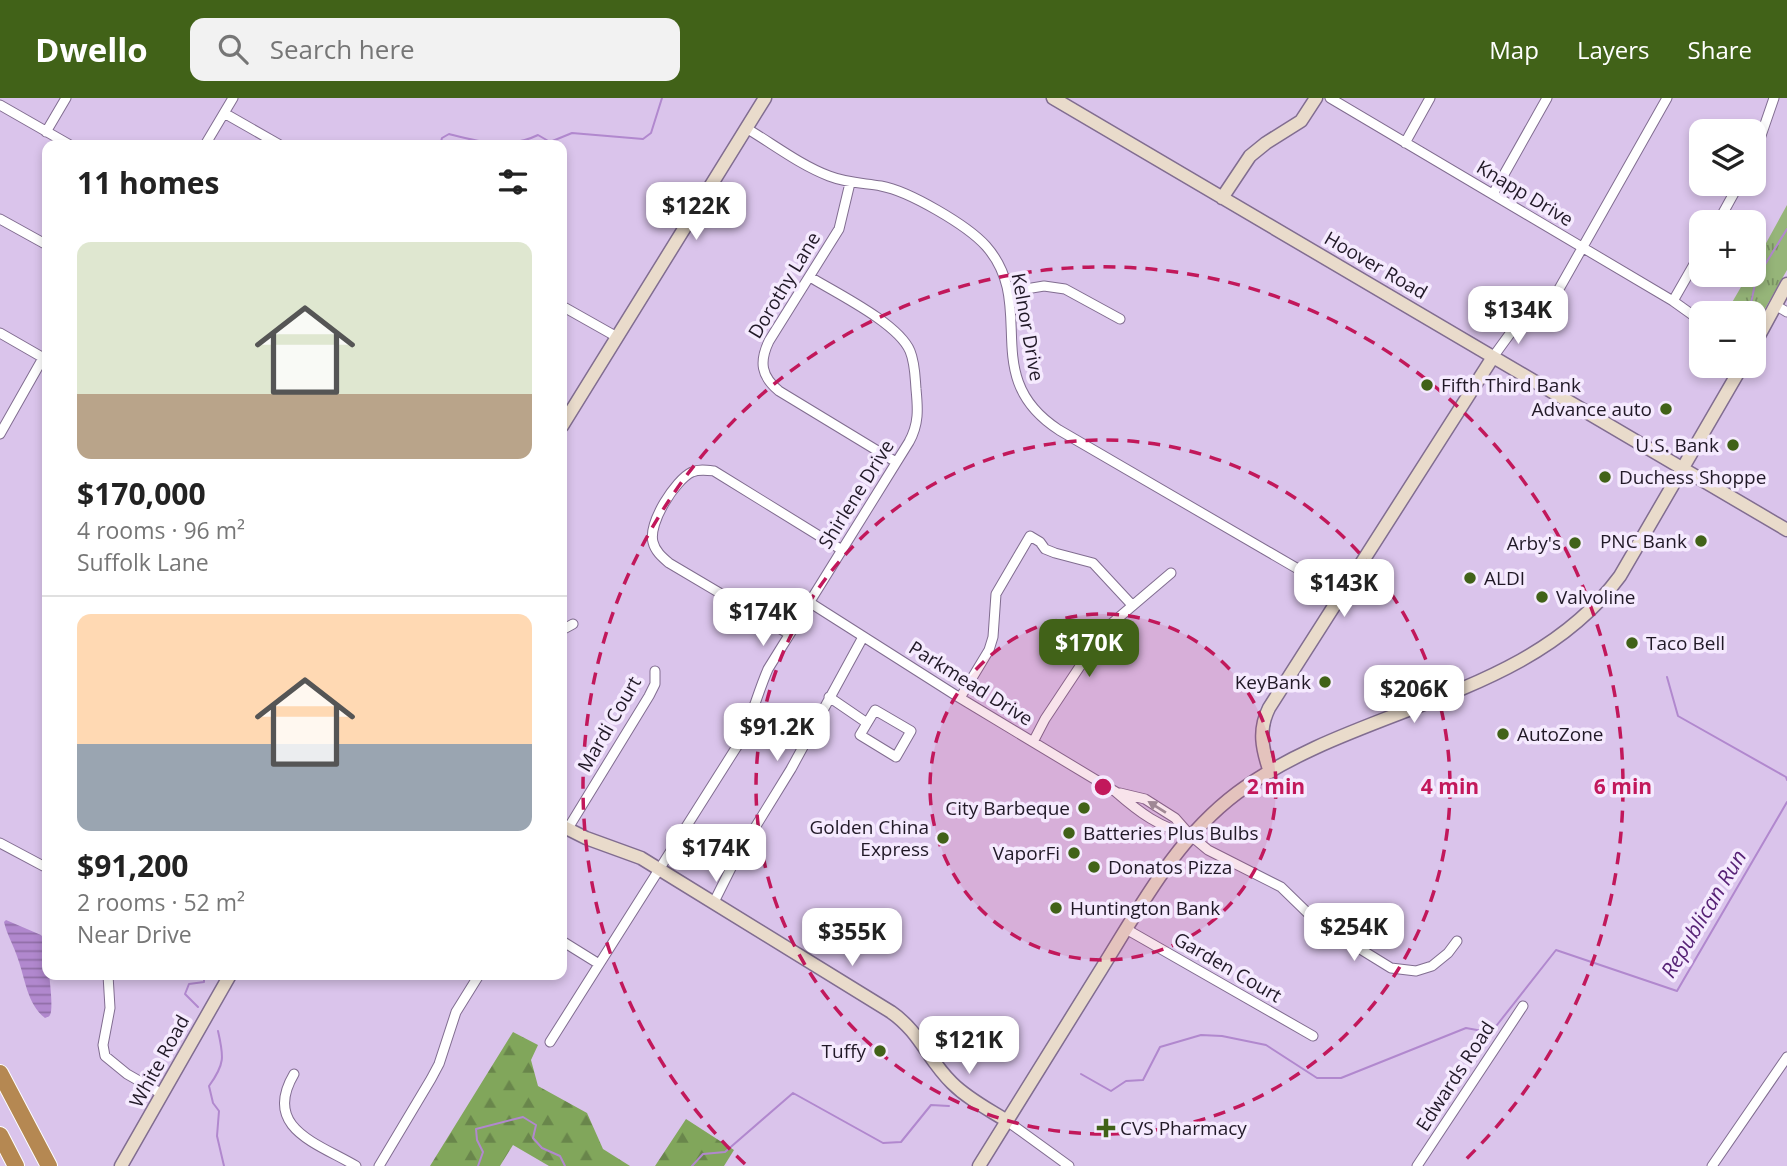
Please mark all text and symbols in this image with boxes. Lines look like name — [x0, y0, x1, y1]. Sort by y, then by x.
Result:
search box — [190, 18, 680, 81]
text: Dwello — [35, 27, 148, 72]
icon: search — [214, 30, 252, 68]
text: Search here — [270, 31, 415, 67]
text: Map — [1489, 33, 1539, 66]
text: Layers — [1577, 33, 1650, 66]
text: Share — [1688, 33, 1752, 66]
map controls — [1689, 119, 1766, 378]
button: layers — [1689, 119, 1766, 196]
street label: Knapp Drive — [1472, 154, 1578, 232]
text: 11 homes — [77, 162, 220, 203]
icon: filters — [494, 163, 532, 201]
pin: $122K — [647, 183, 745, 242]
text: $122K — [662, 189, 730, 221]
button: + — [1689, 210, 1766, 287]
street label: Hoover Road — [1320, 225, 1432, 305]
street label: Dorothy Lane — [742, 227, 826, 343]
street label: Kelnor Drive — [1006, 271, 1050, 383]
pin: $134K — [1469, 286, 1567, 346]
icon: home — [242, 287, 368, 413]
text: $134K — [1484, 293, 1552, 325]
button: − — [1689, 301, 1766, 378]
place label: Fifth Third Bank — [1441, 372, 1581, 398]
marker: Fifth Third Bank — [1419, 377, 1435, 393]
place label: Advance auto — [1532, 396, 1652, 422]
marker: Advance auto — [1658, 401, 1674, 417]
place label: U.S. Bank — [1635, 432, 1719, 458]
street label: Shirlene Drive — [812, 435, 900, 553]
marker: U.S. Bank — [1725, 437, 1741, 453]
place label: Duchess Shoppe — [1619, 464, 1766, 490]
marker: Duchess Shoppe — [1597, 469, 1613, 485]
text: $170,000 — [77, 473, 206, 514]
text: 4 rooms · 96 m² — [77, 514, 245, 546]
place label: PNC Bank — [1600, 528, 1687, 554]
place label: Arby's — [1507, 530, 1561, 556]
marker: PNC Bank — [1693, 533, 1709, 549]
marker: Arby's — [1567, 535, 1583, 551]
text: Suffolk Lane — [77, 546, 209, 578]
pin: $143K — [1295, 560, 1393, 619]
place label: ALDI — [1484, 565, 1525, 591]
text: $143K — [1310, 566, 1378, 598]
marker: ALDI — [1462, 570, 1478, 586]
place label: Valvoline — [1556, 584, 1636, 610]
pin: $174K — [714, 588, 812, 648]
marker: Valvoline — [1534, 589, 1550, 605]
text: $174K — [729, 595, 797, 627]
pin: $170K — [1040, 620, 1138, 679]
text: $170K — [1055, 626, 1123, 658]
place label: Taco Bell — [1646, 630, 1725, 656]
street label: Parkmead Drive — [904, 634, 1038, 732]
marker: Taco Bell — [1624, 635, 1640, 651]
icon: home — [242, 659, 368, 785]
pin: $206K — [1365, 666, 1463, 725]
place label: KeyBank — [1235, 669, 1311, 695]
street label: Mardi Court — [571, 671, 647, 777]
text: $206K — [1380, 672, 1448, 704]
marker: KeyBank — [1317, 674, 1333, 690]
pin: $91.2K — [720, 704, 834, 763]
text: $91.2K — [740, 710, 814, 742]
place label: AutoZone — [1517, 721, 1604, 747]
marker: AutoZone — [1495, 726, 1511, 742]
text: 2 min — [1247, 772, 1305, 800]
text: 4 min — [1421, 772, 1479, 800]
text: 6 min — [1594, 772, 1652, 800]
centre of rings — [1091, 775, 1115, 799]
place label: City Barbeque — [945, 795, 1070, 821]
marker: City Barbeque — [1076, 800, 1092, 816]
one-way arrow — [1147, 800, 1167, 813]
place label: Golden China Express — [809, 814, 929, 862]
place label: Batteries Plus Bulbs — [1083, 820, 1259, 846]
pin: $174K — [667, 824, 765, 884]
marker: Batteries Plus Bulbs — [1061, 825, 1077, 841]
marker: Golden China Express — [935, 830, 951, 846]
text: $174K — [682, 831, 750, 863]
place label: VaporFi — [993, 840, 1060, 866]
water label: Republican Run — [1654, 844, 1752, 983]
text: $91,200 — [77, 845, 188, 886]
marker: VaporFi — [1066, 845, 1082, 861]
place label: Donatos Pizza — [1108, 854, 1232, 880]
marker: Donatos Pizza — [1086, 859, 1102, 875]
text: 2 rooms · 52 m² — [77, 886, 245, 918]
place label: Huntington Bank — [1070, 895, 1220, 921]
marker: Huntington Bank — [1048, 900, 1064, 916]
pin: $254K — [1305, 904, 1403, 963]
pin: $355K — [803, 908, 901, 968]
text: $254K — [1320, 910, 1388, 942]
text: $355K — [818, 915, 886, 947]
text: Near Drive — [77, 918, 192, 950]
street label: Garden Court — [1169, 926, 1287, 1009]
street label: White Road — [123, 1010, 195, 1112]
pin: $121K — [920, 1016, 1018, 1076]
street label: Edwards Road — [1410, 1016, 1500, 1136]
text: $121K — [935, 1023, 1003, 1055]
place label: Tuffy — [822, 1038, 866, 1064]
marker: Tuffy — [872, 1043, 888, 1059]
place label: CVS Pharmacy — [1120, 1115, 1247, 1141]
marker: CVS Pharmacy — [1098, 1120, 1114, 1136]

